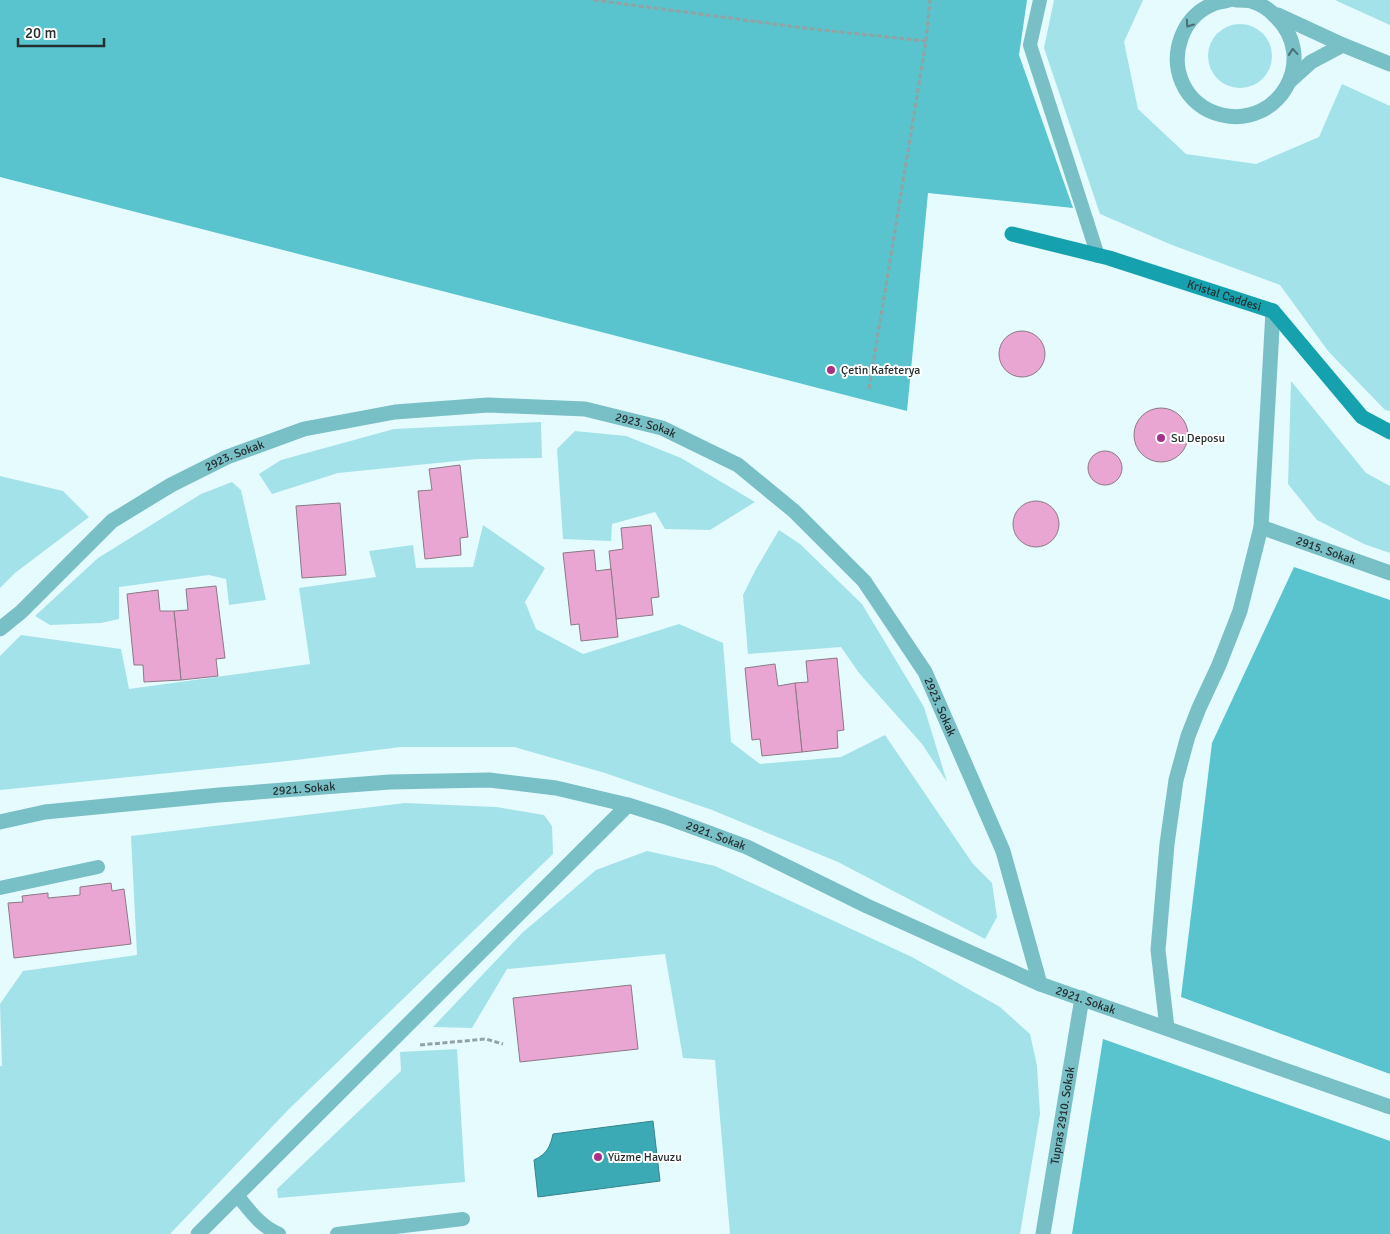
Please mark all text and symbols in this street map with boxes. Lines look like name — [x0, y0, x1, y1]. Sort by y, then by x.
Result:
scale bar — [18, 15, 104, 47]
one-way arrow — [1185, 19, 1195, 28]
text: 20 m — [25, 24, 56, 42]
one-way arrow — [1288, 48, 1299, 56]
street label: Kristal Caddesi — [1185, 276, 1263, 314]
place label: Çetin Kafeterya — [841, 363, 920, 378]
marker: Çetin Kafeterya — [825, 364, 837, 376]
street label: 2923. Sokak — [614, 409, 679, 441]
place label: Su Deposu — [1171, 431, 1225, 446]
marker: Su Deposu — [1155, 432, 1167, 444]
street label: 2923. Sokak — [202, 437, 266, 474]
street label: 2915. Sokak — [1294, 533, 1358, 568]
street label: 2923. Sokak — [921, 675, 960, 738]
street label: 2921. Sokak — [272, 779, 336, 798]
street label: 2921. Sokak — [684, 818, 748, 853]
street label: 2921. Sokak — [1054, 983, 1118, 1018]
street label: Tupras 2910. Sokak — [1047, 1066, 1078, 1166]
place label: Yüzme Havuzu — [608, 1150, 682, 1165]
marker: Yüzme Havuzu — [592, 1151, 604, 1163]

